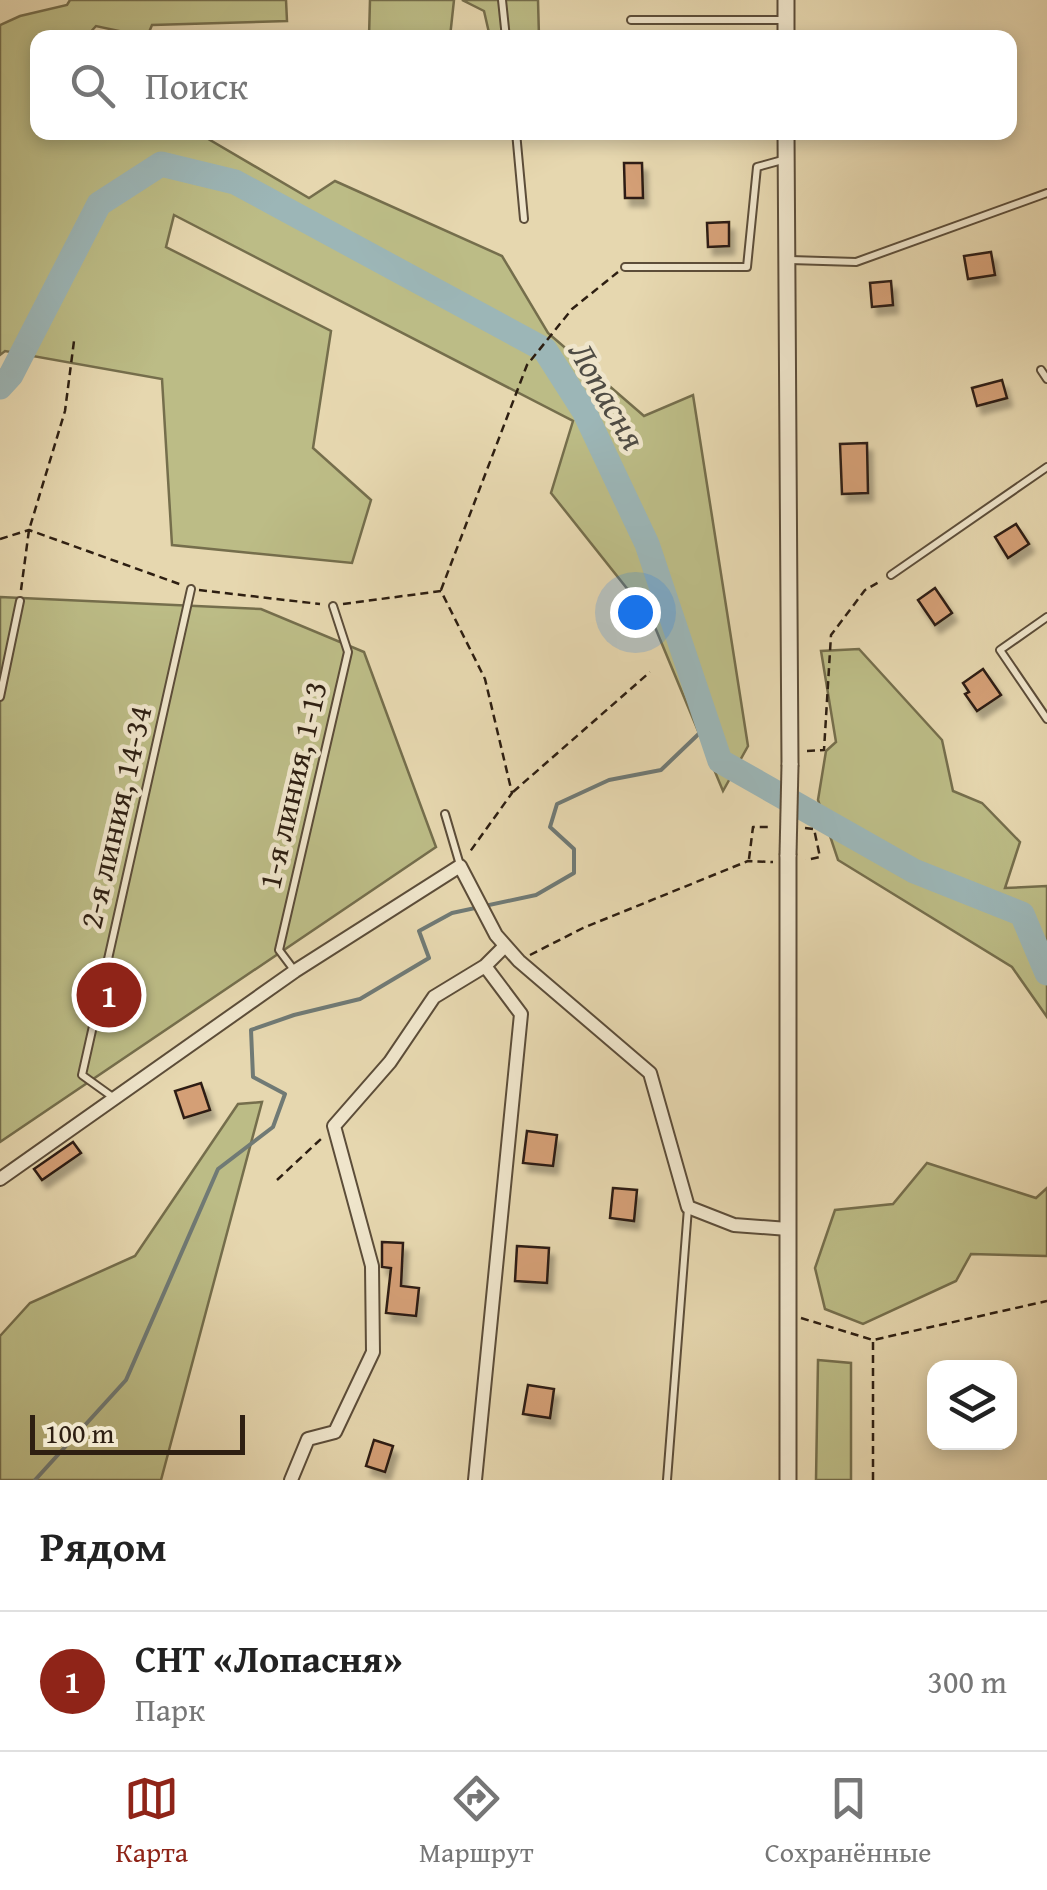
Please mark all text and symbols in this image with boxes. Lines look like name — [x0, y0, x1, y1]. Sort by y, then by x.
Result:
search box — [30, 30, 1017, 140]
text: Поиск — [145, 57, 248, 113]
icon: search — [65, 58, 120, 113]
water label: Лопасня — [556, 331, 660, 459]
your location — [610, 587, 661, 638]
street label: 1-я линия, 1-13 — [245, 676, 339, 894]
street label: 2-я линия, 14-34 — [67, 701, 163, 933]
pin: 1 — [76, 958, 142, 1032]
map controls — [927, 1360, 1017, 1450]
button: layers — [927, 1360, 1017, 1450]
scale bar — [30, 1410, 245, 1454]
text: 100 m — [45, 1412, 114, 1453]
text: Рядом — [40, 1515, 167, 1576]
text: СНТ «Лопасня» — [135, 1630, 402, 1686]
text: 1 — [64, 1658, 81, 1705]
text: 300 m — [928, 1658, 1007, 1705]
text: Парк — [135, 1686, 205, 1733]
tab: Карта — [116, 1771, 188, 1872]
tab: Маршрут — [419, 1771, 534, 1872]
tab: Сохранённые — [765, 1771, 931, 1872]

